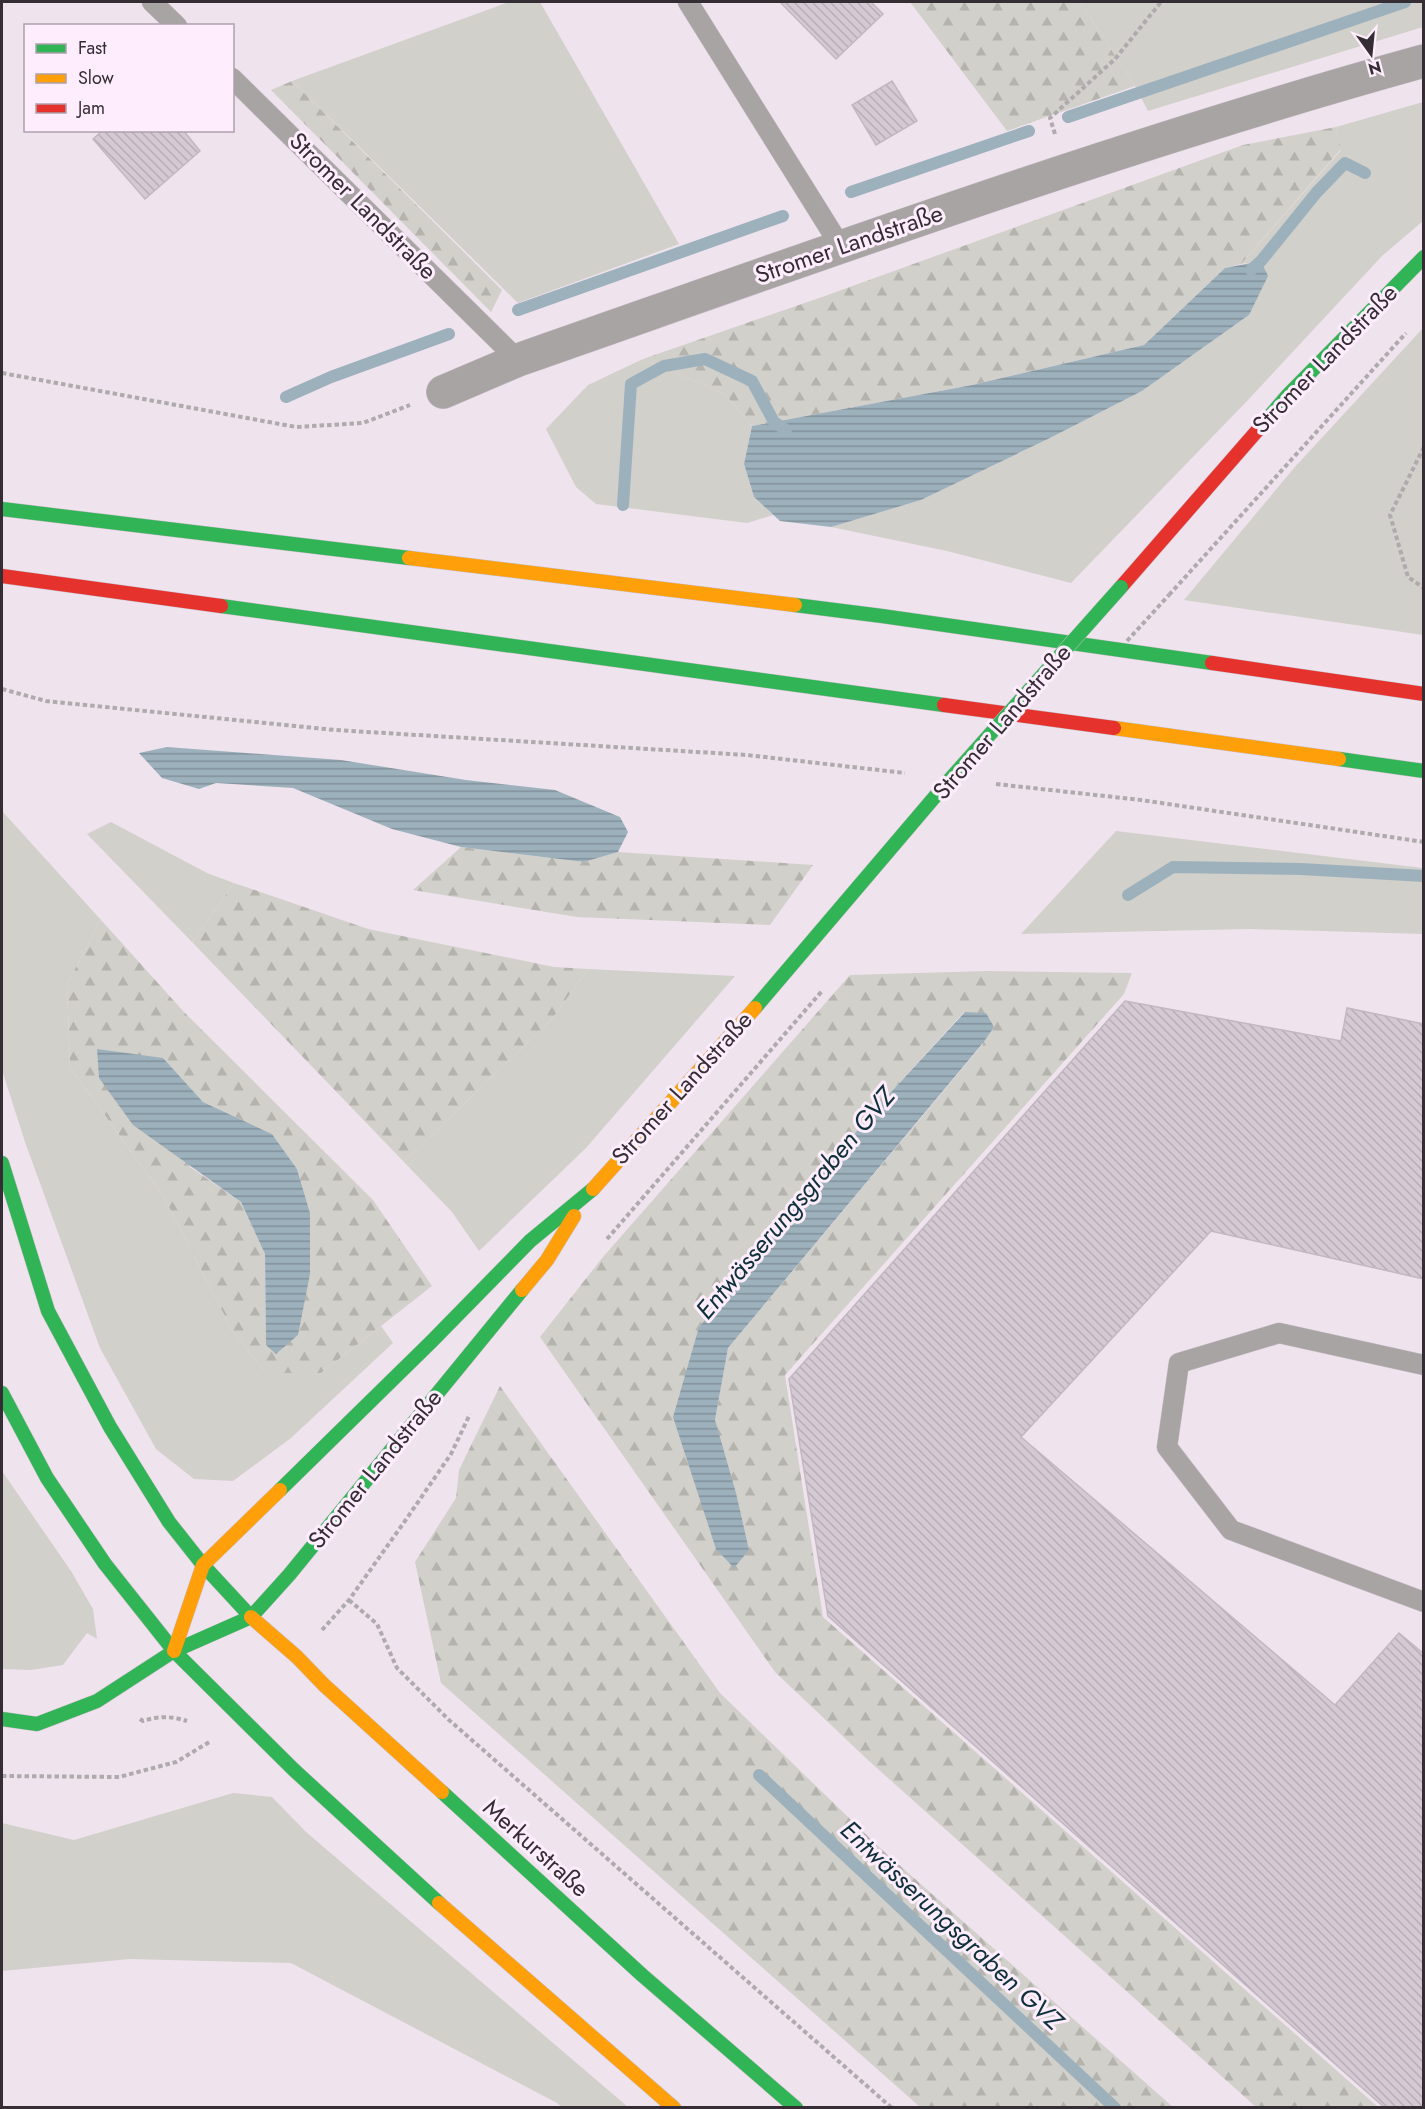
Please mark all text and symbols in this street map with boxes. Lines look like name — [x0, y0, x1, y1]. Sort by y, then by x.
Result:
legend — [24, 24, 234, 132]
north arrow — [1341, 24, 1401, 84]
text: Fast — [78, 35, 107, 61]
text: N — [1366, 55, 1384, 81]
text: Slow — [78, 65, 115, 91]
text: Jam — [76, 95, 105, 121]
street label: Stromer Landstraße — [282, 124, 445, 287]
street label: Stromer Landstraße — [750, 195, 947, 292]
street label: Stromer Landstraße — [1244, 276, 1405, 441]
street label: Stromer Landstraße — [924, 636, 1079, 807]
street label: Stromer Landstraße — [603, 1003, 760, 1172]
water label: Entwässerungsgraben GVZ — [686, 1077, 905, 1327]
street label: Stromer Landstraße — [299, 1381, 450, 1556]
street label: Merkurstraße — [475, 1790, 597, 1905]
water label: Entwässerungsgraben GVZ — [832, 1811, 1074, 2040]

